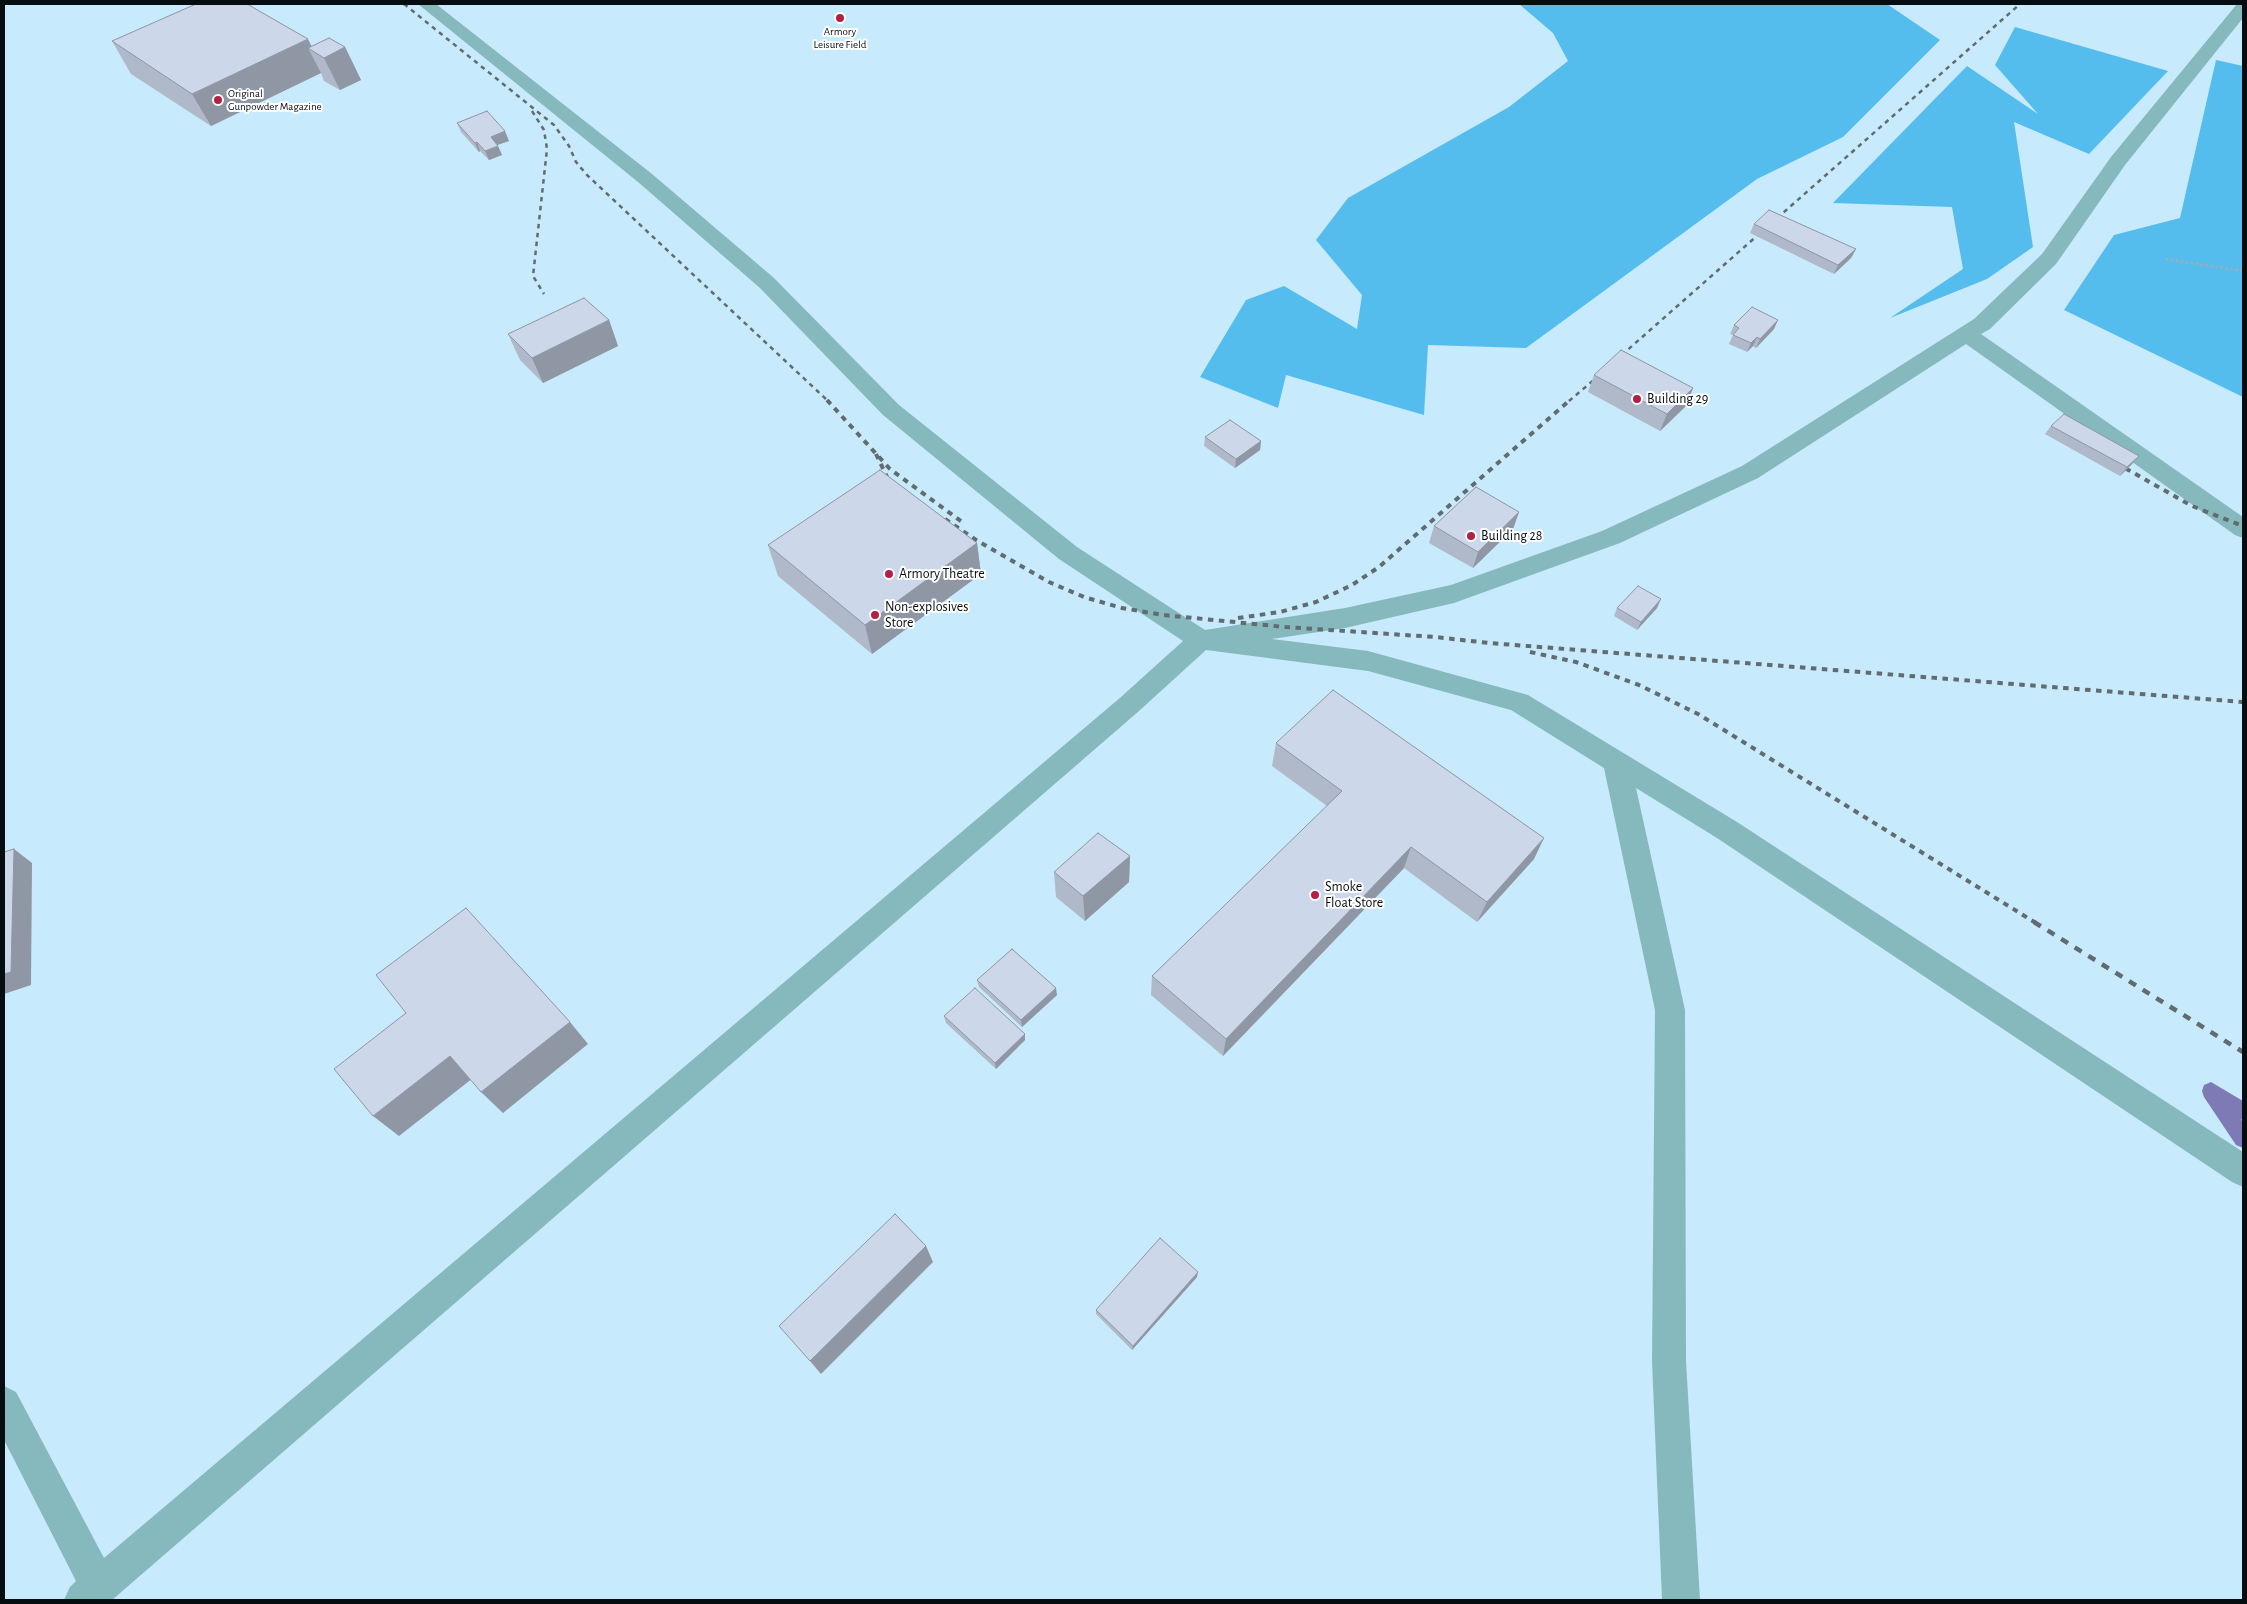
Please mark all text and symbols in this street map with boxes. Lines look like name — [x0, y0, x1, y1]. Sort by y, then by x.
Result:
marker: Armory Leisure Field — [834, 12, 846, 24]
place label: Armory Leisure Field — [813, 25, 867, 51]
place label: Original Gunpowder Magazine — [228, 87, 322, 113]
marker: Original Gunpowder Magazine — [212, 94, 224, 106]
place label: Building 29 — [1647, 391, 1708, 407]
marker: Building 29 — [1631, 393, 1643, 405]
place label: Building 28 — [1481, 528, 1543, 544]
marker: Building 28 — [1465, 530, 1477, 542]
place label: Armory Theatre — [899, 566, 985, 582]
marker: Armory Theatre — [883, 568, 895, 580]
place label: Non-explosives Store — [885, 599, 968, 632]
marker: Non-explosives Store — [869, 609, 881, 621]
place label: Smoke Float Store — [1325, 879, 1383, 912]
marker: Smoke Float Store — [1309, 889, 1321, 901]

